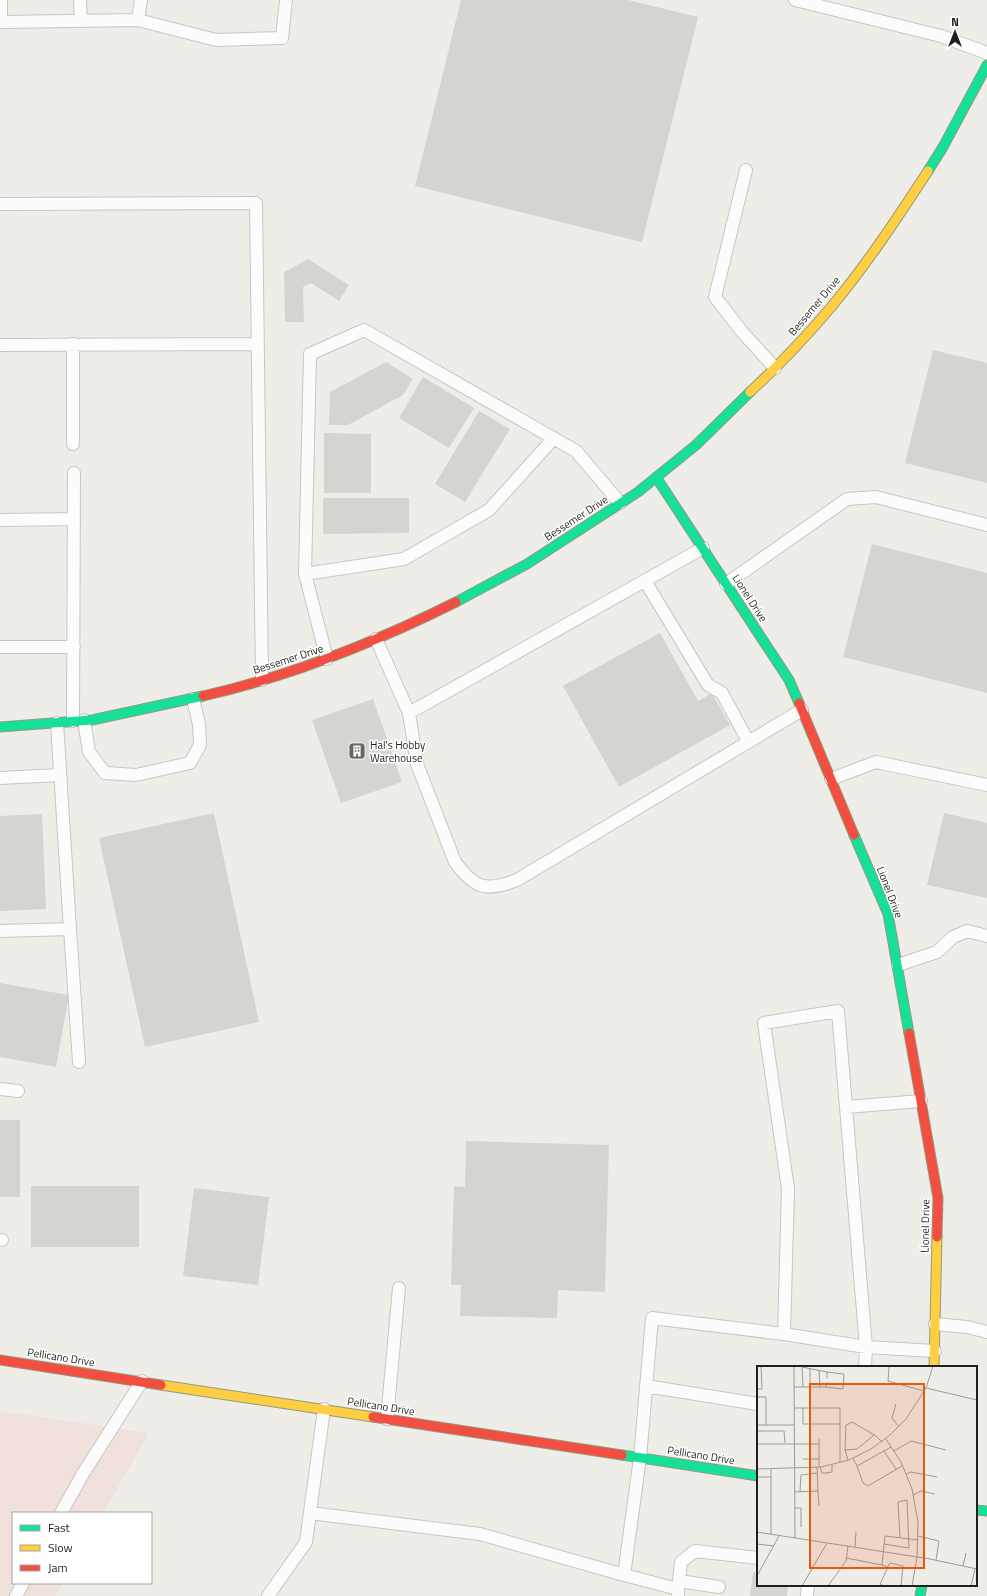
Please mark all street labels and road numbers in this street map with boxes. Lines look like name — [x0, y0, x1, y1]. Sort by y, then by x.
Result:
street label: Bessemer Drive — [784, 273, 844, 339]
street label: Bessemer Drive — [541, 491, 611, 545]
street label: Lionel Drive — [729, 571, 772, 625]
street label: Bessemer Drive — [251, 640, 326, 678]
street label: Lionel Drive — [873, 864, 907, 920]
street label: Lionel Drive — [917, 1198, 933, 1253]
street label: Pellicano Drive — [26, 1344, 96, 1370]
street label: Pellicano Drive — [346, 1393, 416, 1419]
street label: Pellicano Drive — [666, 1442, 736, 1468]

